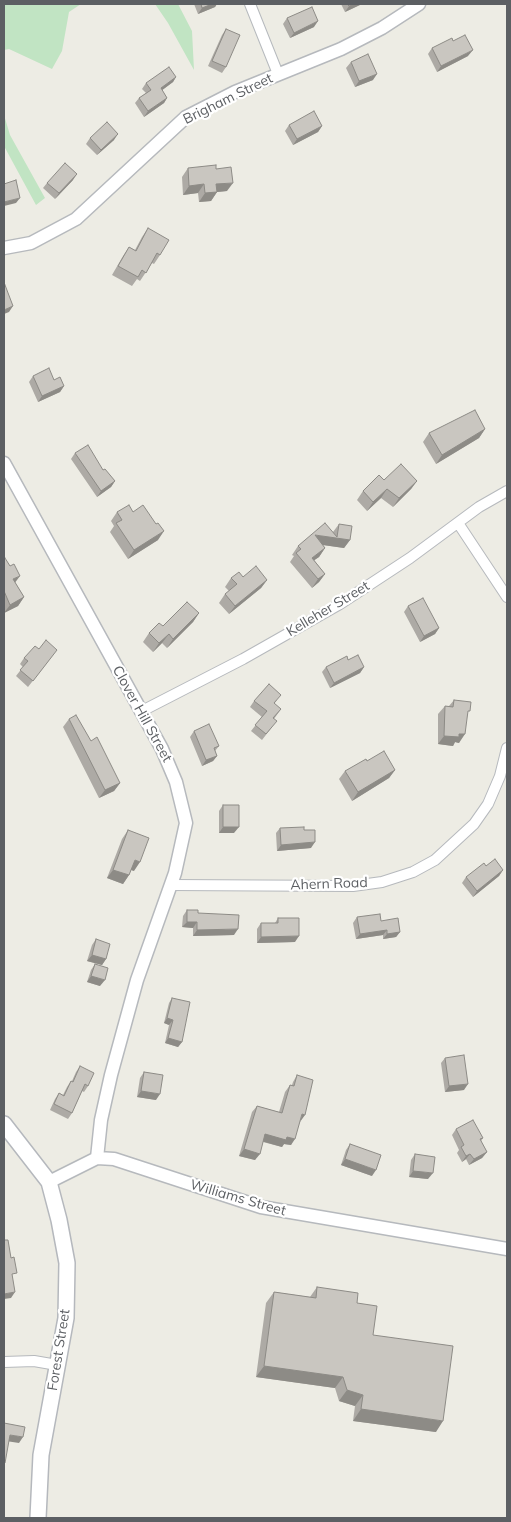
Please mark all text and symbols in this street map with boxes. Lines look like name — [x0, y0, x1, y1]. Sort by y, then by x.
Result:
street label: Brigham Street — [180, 70, 276, 128]
street label: Kelleher Street — [283, 578, 373, 640]
street label: Clover Hill Street — [109, 663, 175, 765]
street label: Ahern Road — [290, 874, 368, 894]
street label: Williams Street — [188, 1176, 288, 1220]
street label: Forest Street — [44, 1308, 74, 1392]

